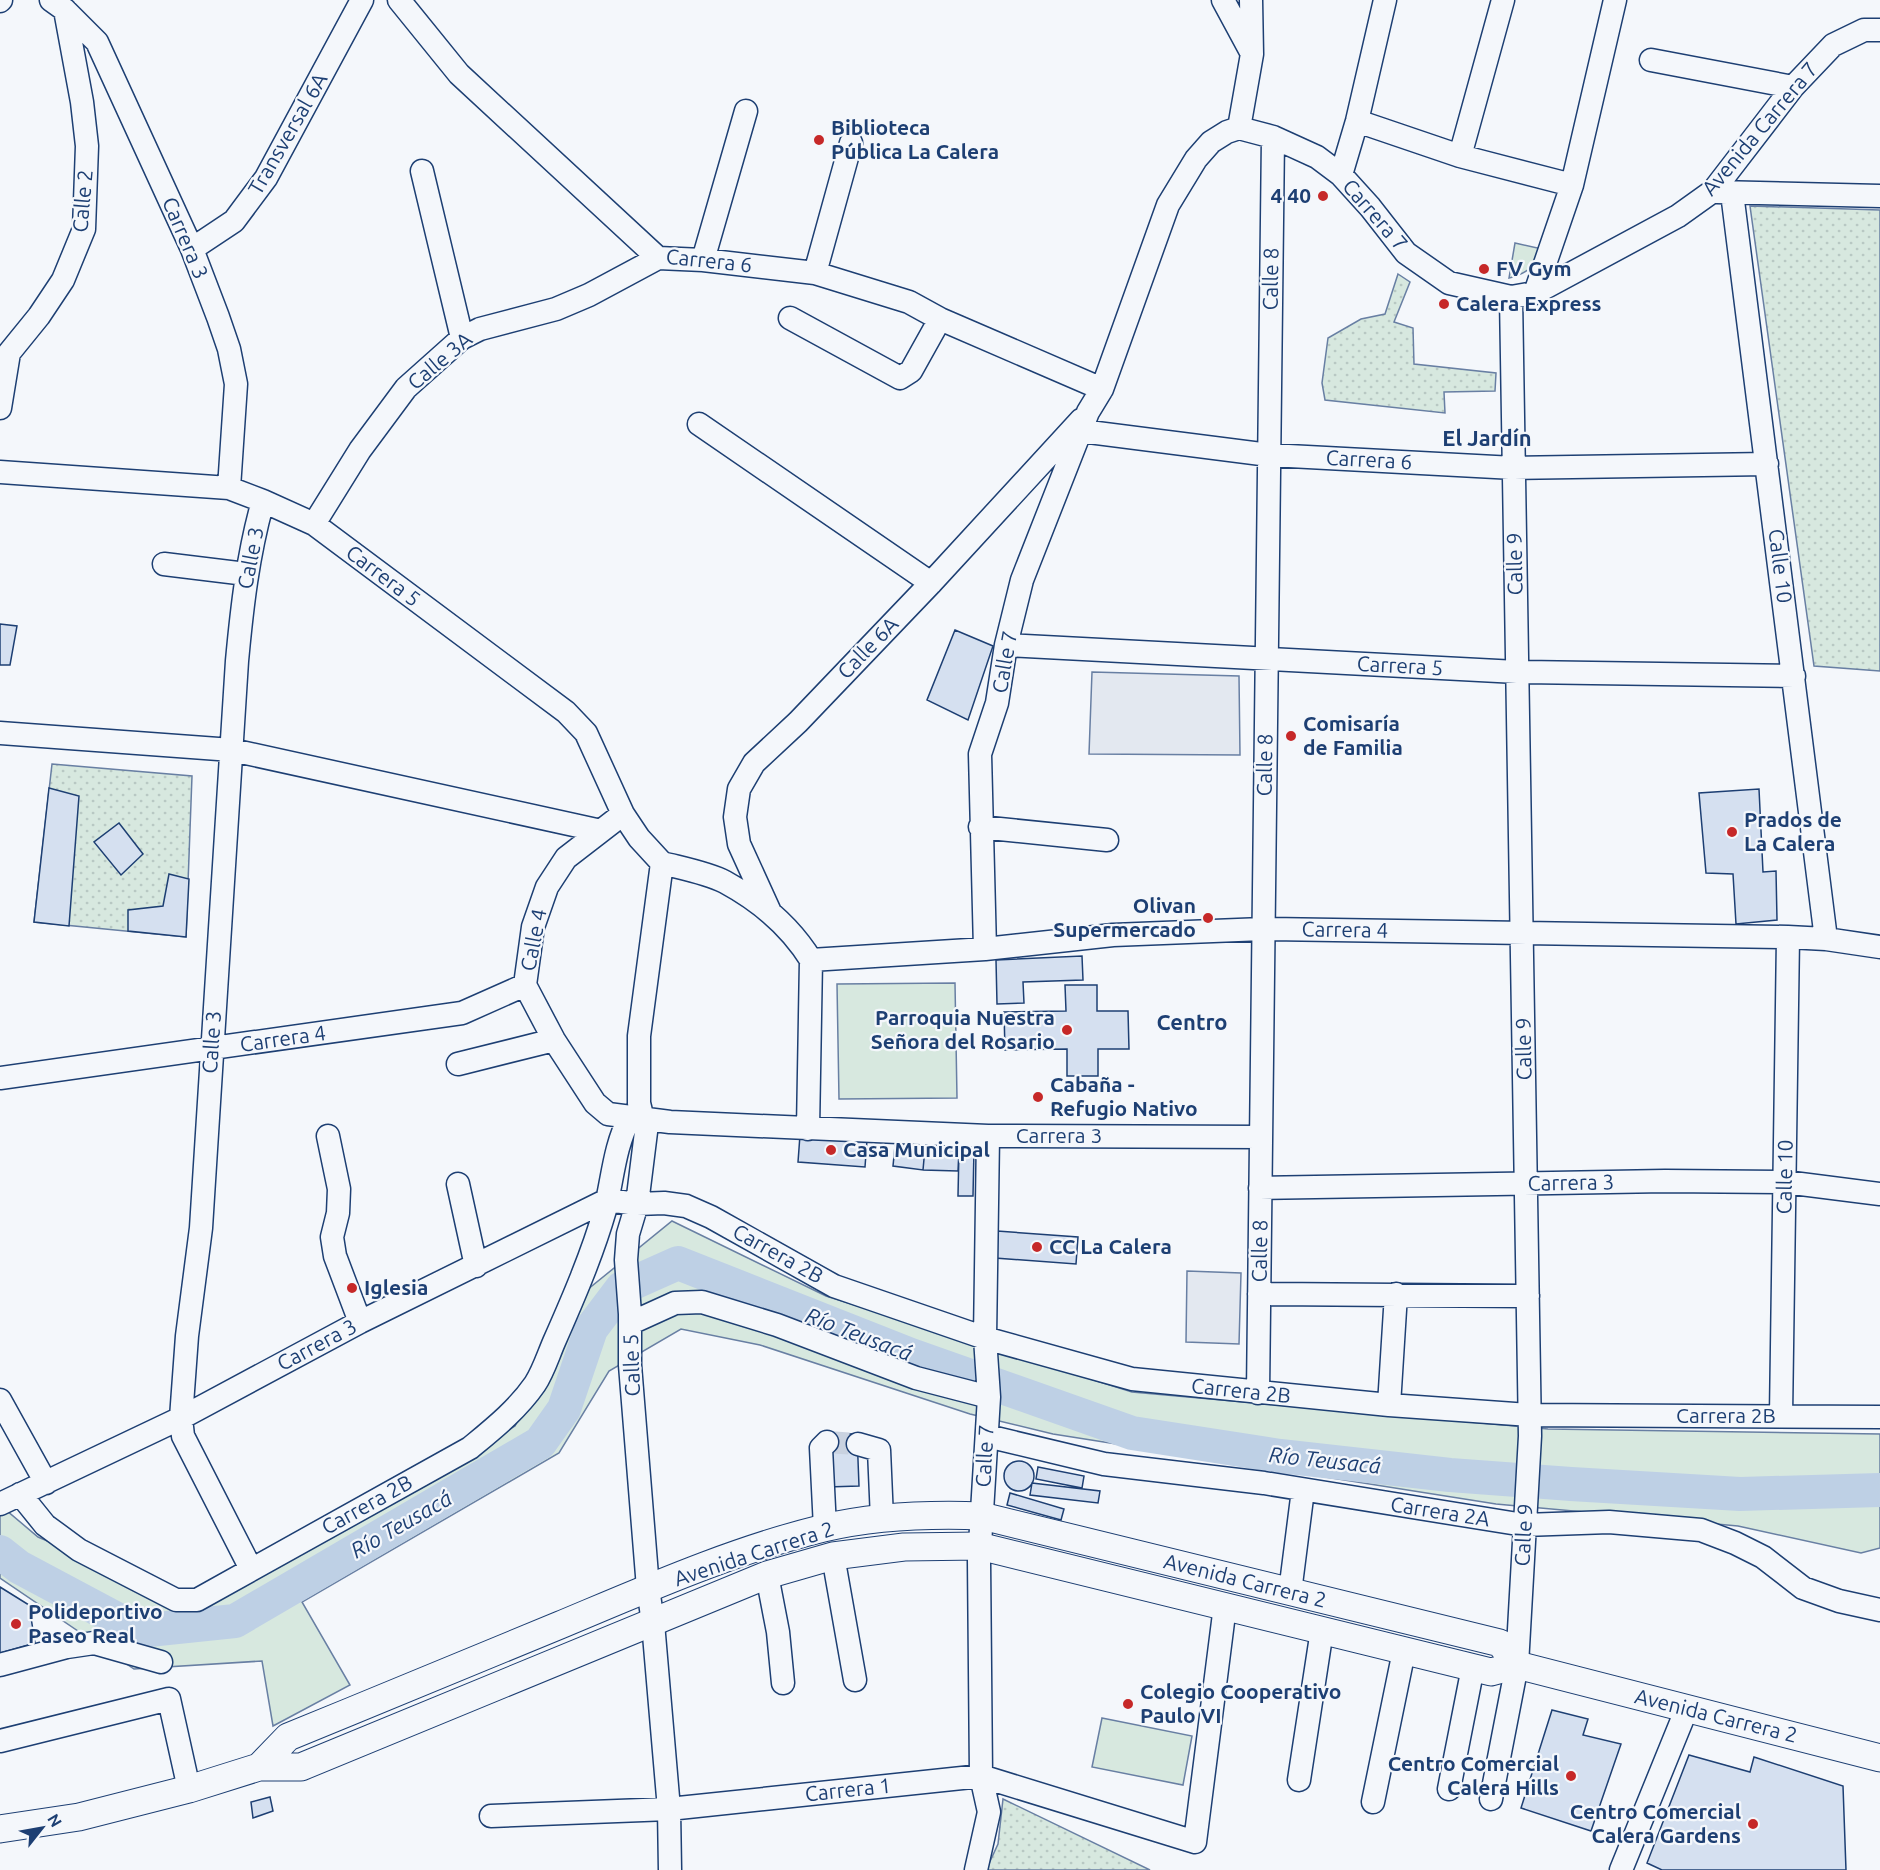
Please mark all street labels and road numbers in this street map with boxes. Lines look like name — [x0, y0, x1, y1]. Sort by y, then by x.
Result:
street label: Avenida Carrera 7 — [1696, 57, 1822, 200]
street label: Transversal 6A — [243, 68, 332, 199]
street label: Calle 2 — [67, 169, 97, 233]
street label: Carrera 7 — [1338, 174, 1413, 255]
street label: Carrera 3 — [158, 193, 214, 282]
street label: Carrera 6 — [665, 244, 753, 276]
street label: Calle 8 — [1257, 247, 1283, 311]
street label: Calle 3A — [402, 326, 477, 394]
street label: Carrera 6 — [1325, 445, 1413, 473]
street label: Calle 3 — [232, 525, 268, 591]
street label: Calle 10 — [1765, 527, 1797, 604]
street label: Calle 9 — [1501, 532, 1527, 596]
street label: Carrera 5 — [342, 540, 425, 611]
street label: Calle 6A — [832, 611, 903, 683]
street label: Calle 7 — [987, 629, 1021, 695]
street label: Carrera 5 — [1356, 651, 1444, 679]
street label: Calle 8 — [1251, 733, 1277, 797]
street label: Calle 4 — [515, 907, 551, 973]
street label: Carrera 4 — [1302, 916, 1389, 942]
street label: Calle 3 — [197, 1010, 225, 1074]
street label: Calle 9 — [1510, 1017, 1536, 1081]
street label: Carrera 4 — [238, 1020, 327, 1056]
street label: Carrera 3 — [1016, 1123, 1102, 1147]
street label: Calle 10 — [1771, 1139, 1797, 1215]
street label: Carrera 3 — [1527, 1169, 1614, 1195]
street label: Carrera 2B — [729, 1218, 828, 1288]
street label: Calle 8 — [1246, 1219, 1272, 1283]
street label: Carrera 3 — [273, 1313, 360, 1375]
street label: Calle 5 — [618, 1333, 644, 1397]
street label: Carrera 2B — [1190, 1373, 1292, 1407]
street label: Carrera 2B — [1676, 1403, 1776, 1427]
street label: Calle 7 — [970, 1424, 998, 1488]
street label: Carrera 2B — [317, 1469, 416, 1539]
street label: Carrera 2A — [1389, 1491, 1492, 1531]
street label: Calle 9 — [1509, 1503, 1537, 1567]
street label: Avenida Carrera 2 — [671, 1516, 837, 1590]
street label: Avenida Carrera 2 — [1161, 1548, 1329, 1612]
street label: Avenida Carrera 2 — [1632, 1683, 1800, 1747]
street label: Carrera 1 — [804, 1773, 892, 1805]

